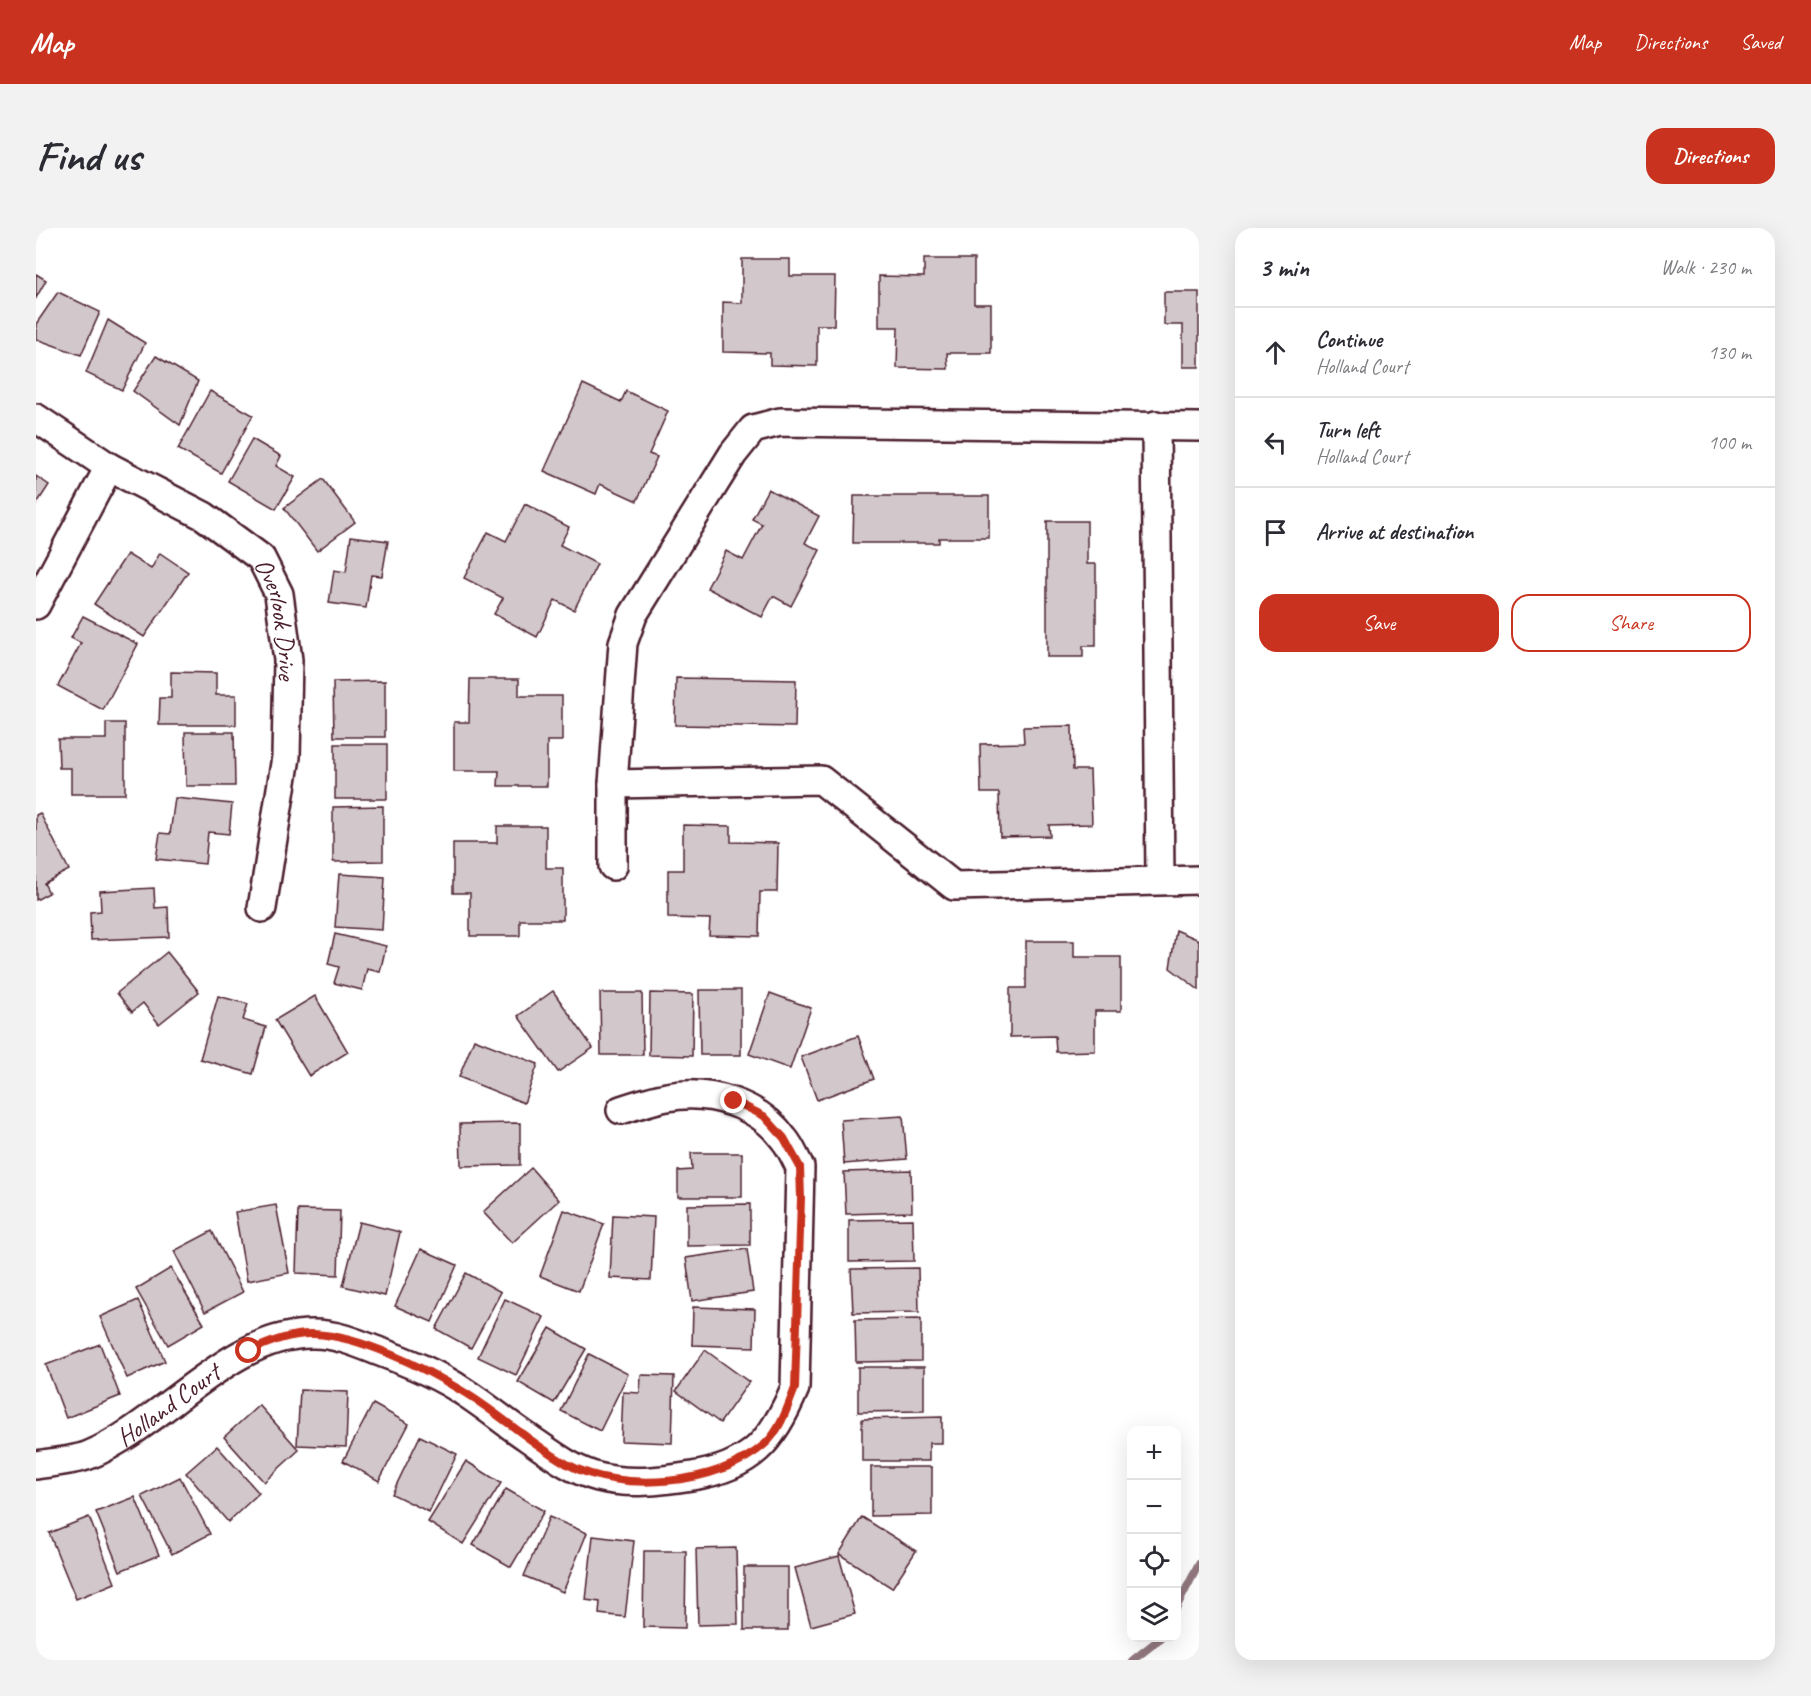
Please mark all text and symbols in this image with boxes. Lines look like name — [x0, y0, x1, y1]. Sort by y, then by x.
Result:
text: Map — [30, 25, 73, 60]
text: Map — [1569, 29, 1601, 55]
text: Directions — [1634, 29, 1707, 55]
text: Saved — [1740, 29, 1781, 55]
button: Directions — [1646, 128, 1775, 184]
text: Find us — [36, 130, 141, 183]
text: 3 min — [1259, 251, 1309, 284]
text: Walk · 230 m — [1661, 255, 1751, 280]
text: Continue — [1316, 326, 1382, 354]
icon: ahead — [1259, 336, 1292, 369]
text: 130 m — [1708, 340, 1751, 365]
text: Holland Court — [1316, 354, 1409, 379]
text: Turn left — [1316, 416, 1380, 444]
icon: left — [1259, 426, 1292, 459]
text: 100 m — [1708, 430, 1751, 455]
text: Holland Court — [1316, 444, 1409, 469]
icon: arrive — [1259, 516, 1292, 549]
text: Arrive at destination — [1316, 518, 1473, 546]
street label: Overlook Drive — [247, 553, 304, 682]
button: Save — [1259, 594, 1499, 652]
button: Share — [1511, 594, 1751, 652]
route end — [720, 1087, 746, 1113]
route start — [235, 1337, 261, 1363]
street label: Holland Court — [110, 1354, 229, 1454]
map controls — [1127, 1426, 1181, 1642]
button: + — [1127, 1426, 1181, 1480]
button: − — [1127, 1480, 1181, 1534]
button: locate — [1127, 1534, 1181, 1588]
button: layers — [1127, 1588, 1181, 1642]

